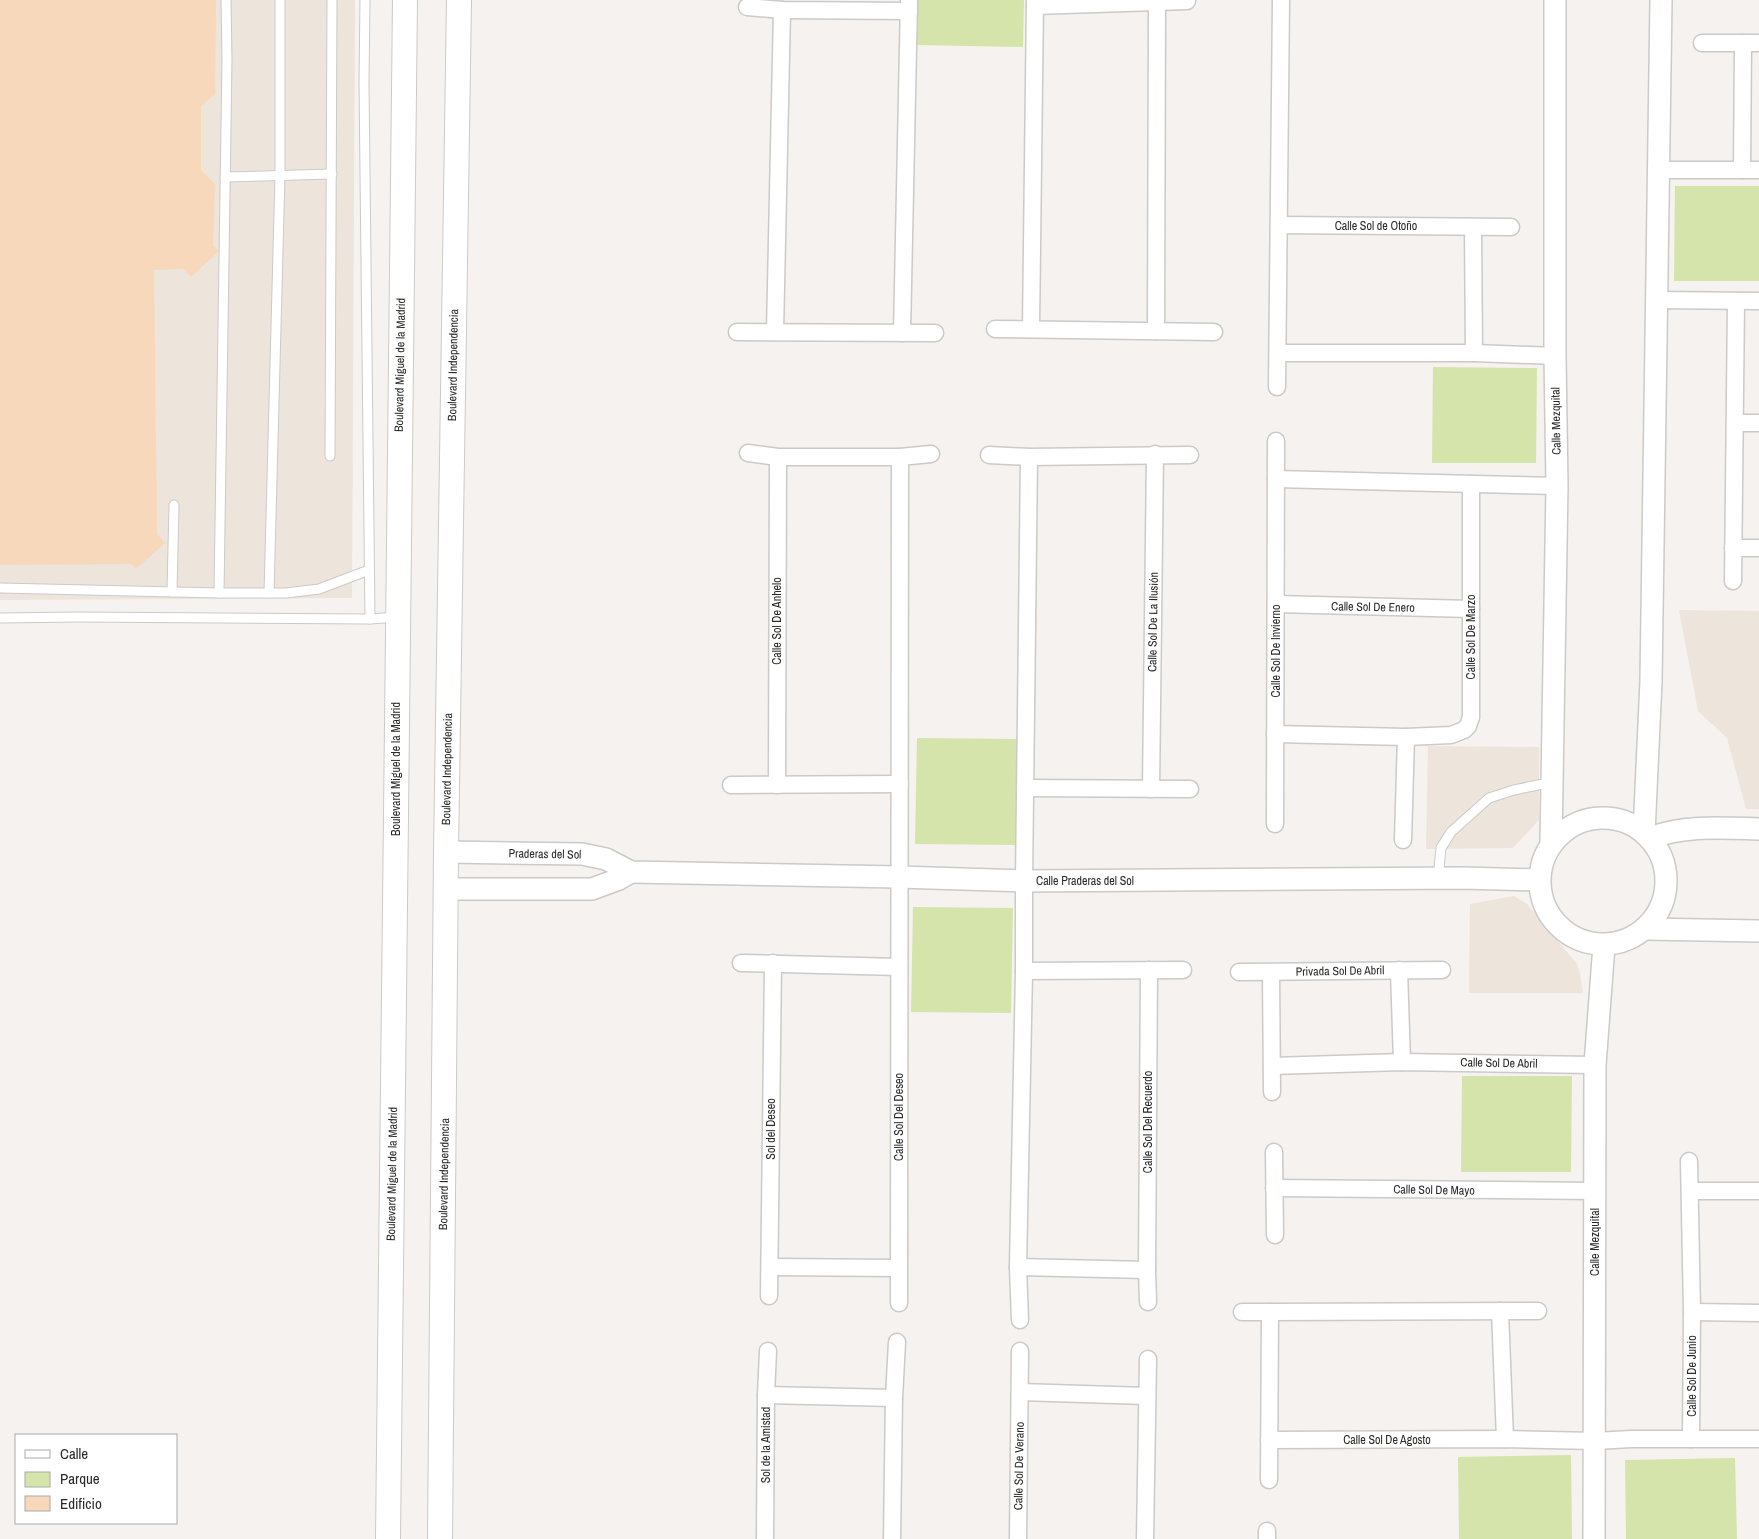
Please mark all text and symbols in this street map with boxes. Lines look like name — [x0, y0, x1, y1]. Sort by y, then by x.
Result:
street label: Calle Sol de Otoño — [1335, 218, 1417, 234]
street label: Boulevard Miguel de la Madrid — [391, 298, 409, 432]
street label: Boulevard Independencia — [444, 308, 462, 421]
street label: Calle Mezquital — [1547, 387, 1565, 455]
street label: Calle Sol De La Ilusión — [1144, 572, 1162, 672]
street label: Calle Sol De Anhelo — [769, 577, 785, 665]
street label: Calle Sol De Marzo — [1463, 595, 1479, 679]
street label: Calle Sol De Enero — [1331, 598, 1415, 616]
street label: Calle Sol De Invierno — [1268, 605, 1284, 697]
street label: Boulevard Miguel de la Madrid — [388, 702, 404, 836]
street label: Boulevard Independencia — [438, 712, 456, 825]
street label: Praderas del Sol — [508, 845, 582, 863]
street label: Calle Praderas del Sol — [1036, 873, 1134, 889]
street label: Privada Sol De Abril — [1296, 962, 1384, 980]
street label: Calle Sol De Abril — [1460, 1054, 1538, 1072]
street label: Calle Sol Del Recuerdo — [1140, 1071, 1156, 1173]
street label: Calle Sol Del Deseo — [891, 1073, 907, 1161]
street label: Sol del Deseo — [763, 1098, 779, 1160]
street label: Boulevard Miguel de la Madrid — [383, 1107, 401, 1241]
street label: Boulevard Independencia — [435, 1117, 453, 1230]
street label: Calle Sol De Mayo — [1393, 1181, 1475, 1199]
street label: Calle Mezquital — [1587, 1208, 1603, 1276]
street label: Calle Sol De Junio — [1684, 1335, 1700, 1417]
street label: Sol de la Amistad — [758, 1407, 774, 1483]
street label: Calle Sol De Verano — [1010, 1422, 1028, 1510]
street label: Calle Sol De Agosto — [1343, 1432, 1431, 1448]
legend — [15, 1434, 178, 1524]
text: Calle — [60, 1443, 88, 1464]
text: Parque — [60, 1468, 100, 1489]
text: Edificio — [60, 1493, 102, 1514]

